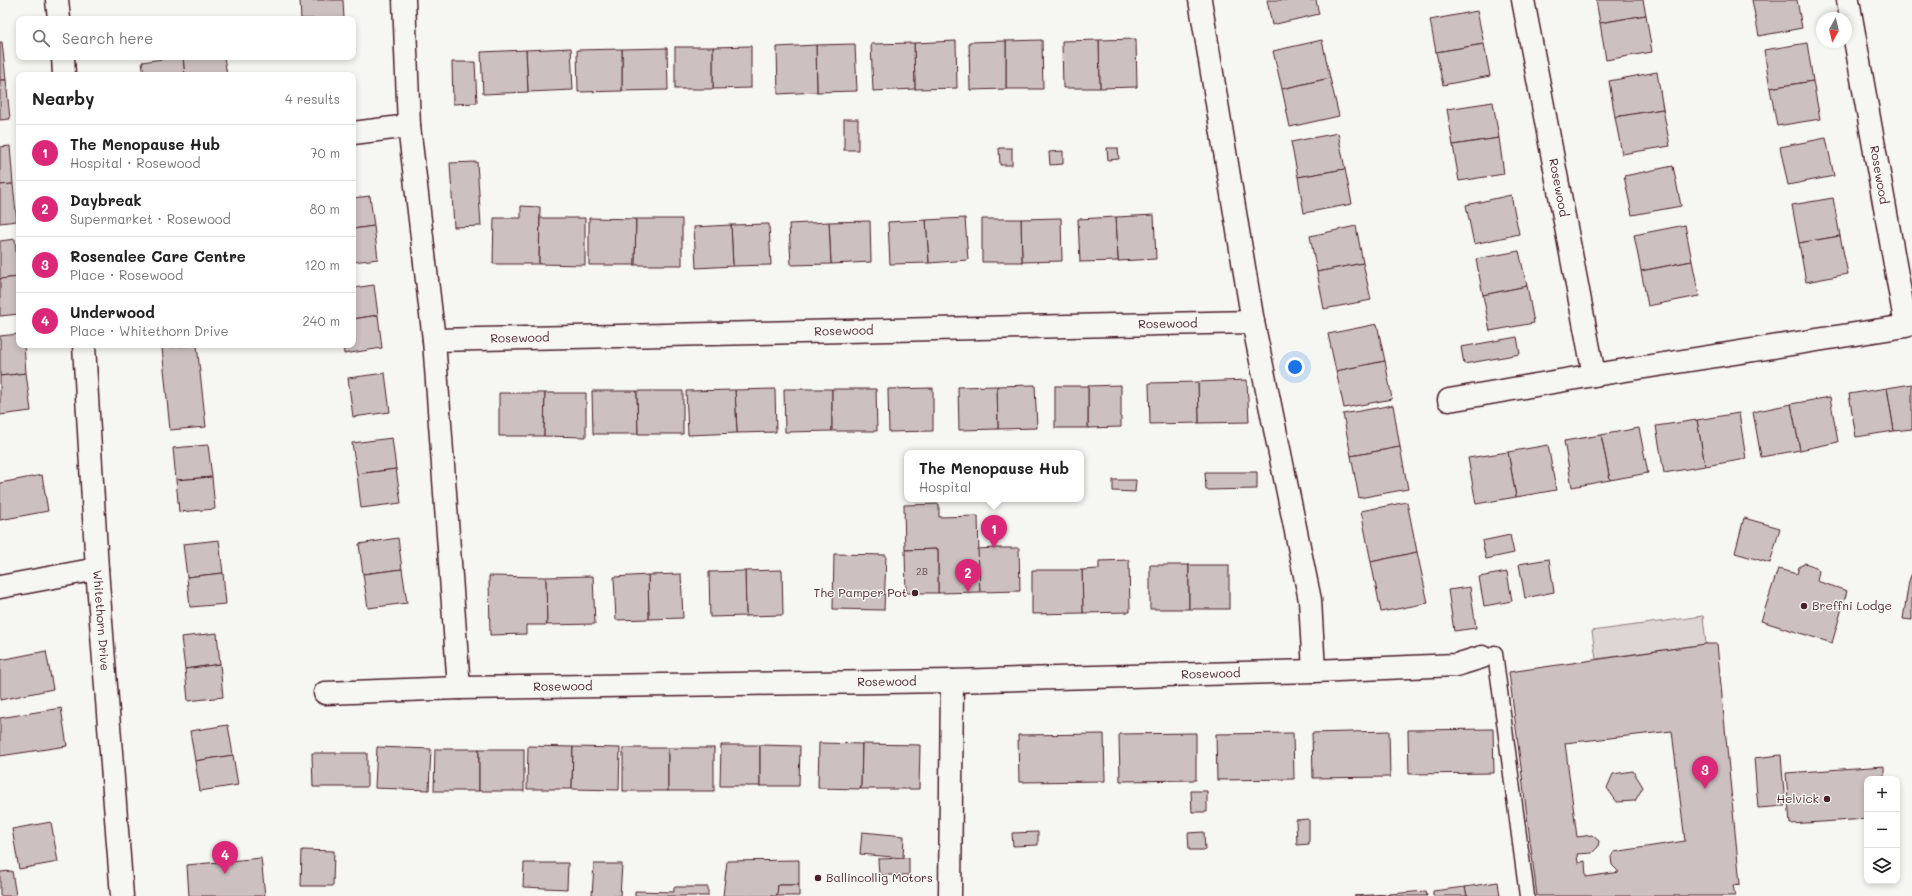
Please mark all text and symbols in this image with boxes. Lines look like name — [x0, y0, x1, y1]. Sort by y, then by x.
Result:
north arrow — [1816, 12, 1852, 48]
search box — [16, 16, 356, 60]
icon: search — [30, 27, 52, 49]
text: Search here — [62, 28, 153, 48]
text: Nearby — [32, 87, 94, 109]
text: 4 results — [285, 90, 340, 107]
text: The Menopause Hub — [70, 134, 220, 154]
text: 1 — [42, 144, 48, 161]
text: 70 m — [310, 144, 340, 161]
street label: Rosewood — [1867, 144, 1893, 206]
text: Hospital · Rosewood — [70, 154, 201, 171]
street label: Rosewood — [1546, 157, 1573, 218]
text: Daybreak — [70, 190, 142, 210]
text: 2 — [41, 200, 49, 217]
text: 80 m — [310, 200, 340, 217]
text: Supermarket · Rosewood — [70, 210, 231, 227]
text: Rosenalee Care Centre — [70, 246, 246, 266]
text: 3 — [41, 256, 49, 273]
text: 120 m — [304, 256, 340, 273]
text: Place · Rosewood — [70, 266, 183, 283]
text: Underwood — [70, 302, 155, 322]
text: 4 — [41, 312, 49, 329]
text: 240 m — [303, 312, 340, 329]
street label: Rosewood — [1138, 314, 1198, 332]
street label: Rosewood — [814, 321, 874, 339]
text: Place · Whitethorn Drive — [70, 322, 228, 339]
street label: Rosewood — [490, 328, 550, 346]
your location — [1285, 357, 1305, 377]
popup — [904, 450, 1084, 502]
text: The Menopause Hub — [919, 458, 1069, 478]
text: Hospital — [919, 478, 971, 495]
pin: 1 — [981, 515, 1007, 548]
pin: 2 — [955, 559, 981, 592]
house number: 2B — [916, 564, 928, 578]
street label: Whitethorn Drive — [90, 569, 114, 671]
place label: The Pamper Pot — [813, 584, 907, 600]
marker: The Pamper Pot — [910, 588, 920, 598]
place label: Breffni Lodge — [1812, 597, 1892, 613]
marker: Breffni Lodge — [1799, 601, 1809, 611]
street label: Rosewood — [1181, 664, 1241, 682]
street label: Rosewood — [857, 672, 917, 689]
street label: Rosewood — [533, 677, 593, 694]
pin: 3 — [1692, 756, 1718, 789]
map controls — [1864, 776, 1900, 884]
button: + — [1864, 776, 1900, 812]
place label: Helvick — [1777, 790, 1819, 806]
marker: Helvick — [1822, 794, 1832, 804]
button: − — [1864, 812, 1900, 848]
pin: 4 — [212, 841, 238, 874]
button: layers — [1864, 848, 1900, 884]
place label: Ballincollig Motors — [826, 869, 933, 885]
marker: Ballincollig Motors — [813, 873, 823, 883]

